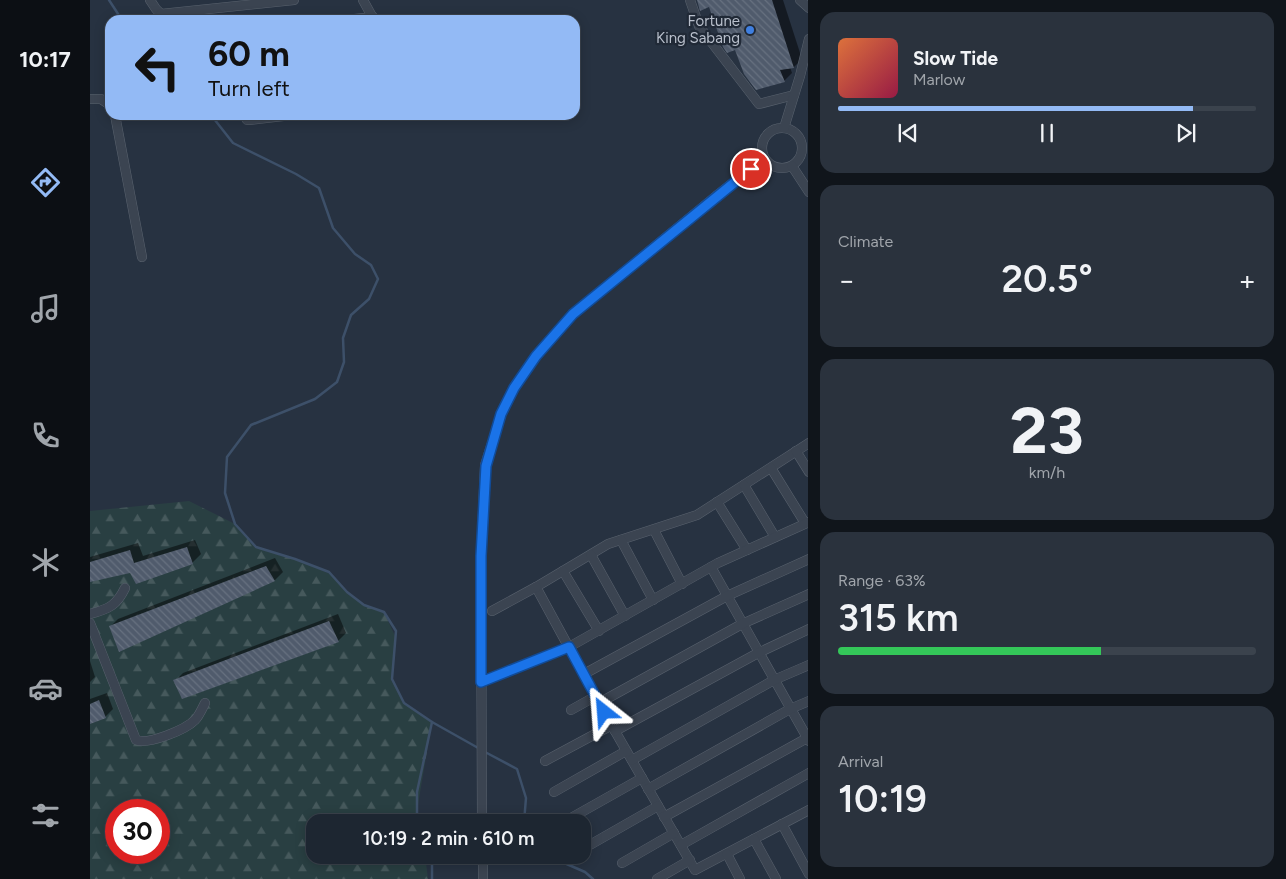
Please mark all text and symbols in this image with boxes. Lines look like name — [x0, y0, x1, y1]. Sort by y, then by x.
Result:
place label: Fortune King Sabang — [656, 12, 740, 47]
marker: Fortune King Sabang — [744, 24, 756, 36]
text: 60 m — [208, 33, 290, 75]
icon: left — [125, 35, 190, 100]
text: 10:17 — [19, 46, 71, 73]
text: Slow Tide — [913, 47, 998, 70]
text: Marlow — [913, 70, 965, 89]
text: Turn left — [208, 75, 290, 102]
icon: previous — [894, 119, 922, 147]
icon: pause — [1033, 119, 1061, 147]
icon: next — [1172, 119, 1200, 147]
pin — [730, 148, 772, 190]
icon: arrive — [737, 155, 765, 183]
icon: directions — [28, 165, 63, 200]
text: Climate — [838, 232, 893, 251]
text: 20.5° — [1001, 256, 1093, 302]
text: − — [838, 263, 855, 297]
text: + — [1239, 263, 1256, 297]
icon: music — [28, 291, 63, 326]
text: 23 — [1010, 391, 1084, 469]
icon: phone — [28, 418, 63, 453]
text: km/h — [1029, 463, 1065, 482]
icon: climate — [28, 545, 63, 580]
text: Range · 63% — [838, 571, 926, 590]
text: 315 km — [838, 595, 958, 641]
icon: car — [28, 671, 63, 706]
position arrow — [577, 685, 629, 737]
text: Arrival — [838, 752, 883, 771]
text: 10:19 — [838, 776, 927, 822]
icon: filters — [28, 798, 63, 833]
speed limit sign: 30 — [105, 799, 170, 864]
text: 10:19 · 2 min · 610 m — [363, 827, 535, 850]

